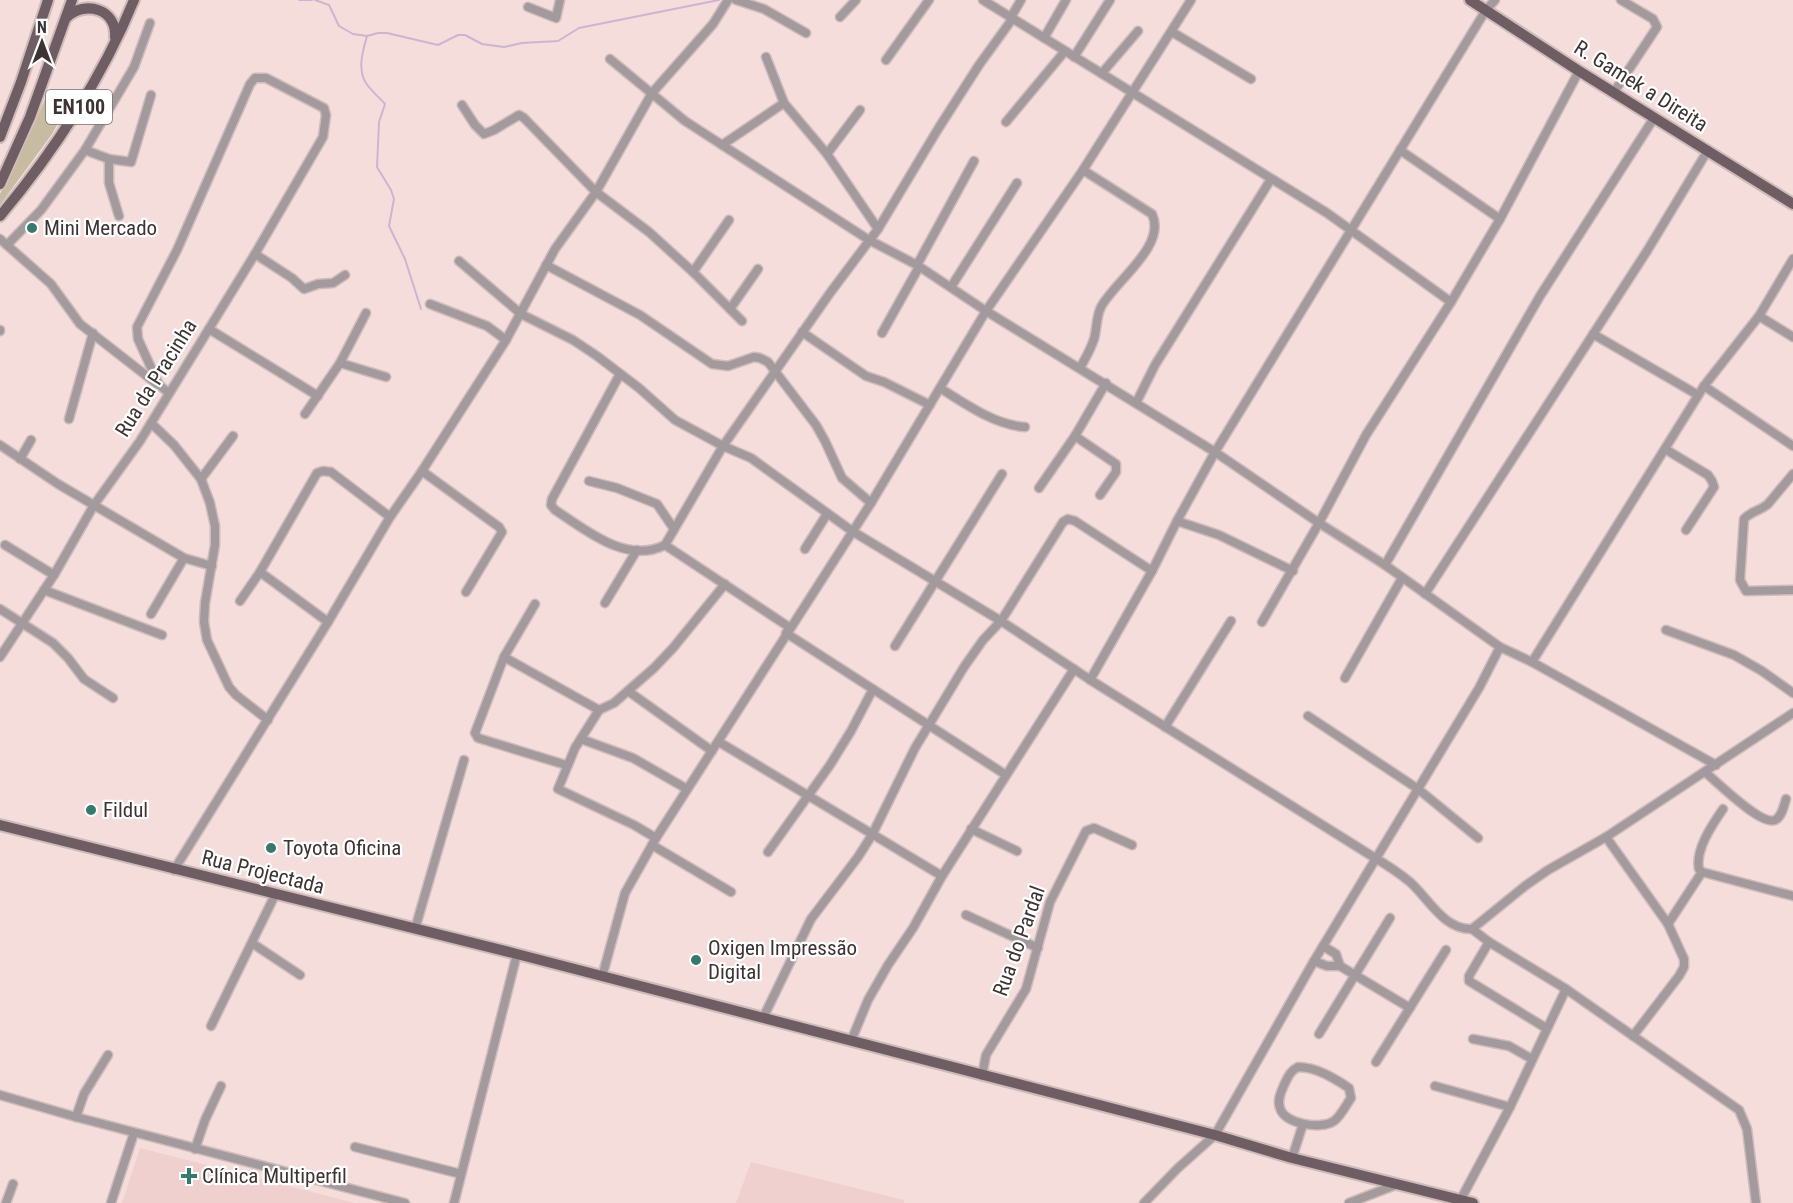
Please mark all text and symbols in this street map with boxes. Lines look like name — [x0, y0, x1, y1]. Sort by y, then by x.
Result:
north arrow — [12, 12, 72, 72]
text: N — [37, 18, 47, 37]
street label: R. Gamek a Direita — [1570, 35, 1712, 137]
road number: EN100 — [46, 90, 112, 124]
place label: Mini Mercado — [44, 216, 157, 240]
marker: Mini Mercado — [25, 221, 39, 235]
street label: Rua da Pracinha — [110, 315, 202, 441]
place label: Fildul — [103, 798, 148, 822]
marker: Fildul — [84, 803, 98, 817]
place label: Toyota Oficina — [283, 836, 401, 860]
marker: Toyota Oficina — [264, 841, 278, 855]
street label: Rua Projectada — [199, 845, 327, 899]
street label: Rua do Pardal — [988, 883, 1050, 999]
place label: Oxigen Impressão Digital — [708, 936, 857, 984]
marker: Oxigen Impressão Digital — [689, 953, 703, 967]
place label: Clínica Multiperfil — [202, 1164, 347, 1188]
marker: Clínica Multiperfil — [180, 1167, 198, 1185]

